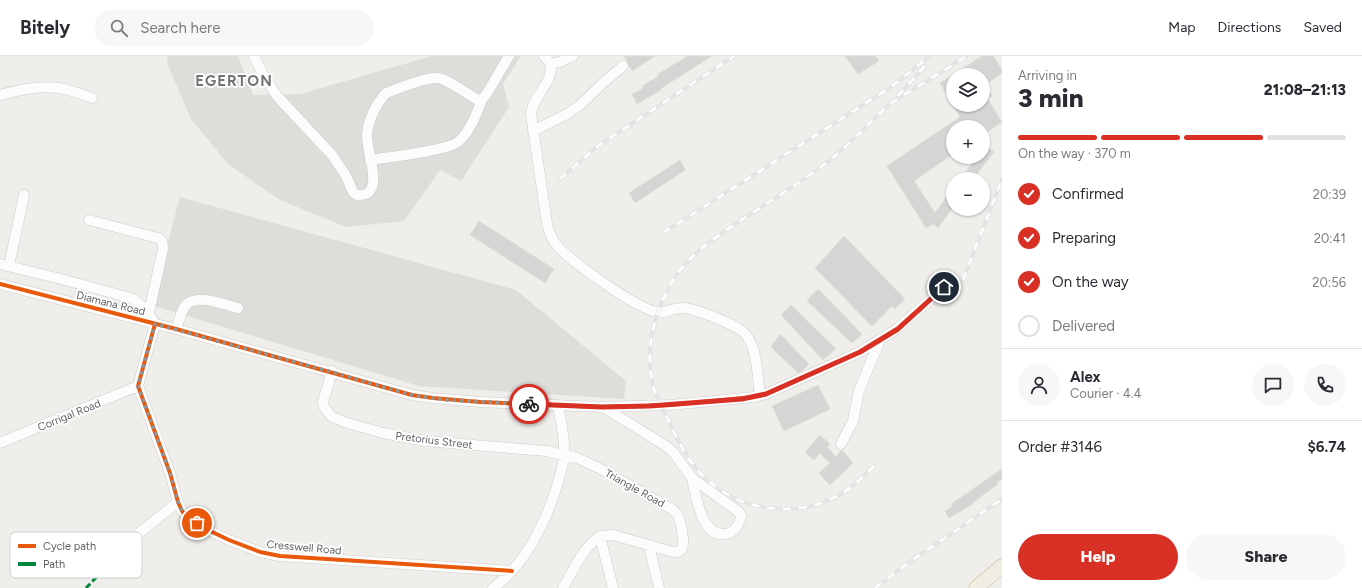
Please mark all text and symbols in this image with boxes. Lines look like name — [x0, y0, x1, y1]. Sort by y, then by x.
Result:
search box — [94, 10, 374, 46]
text: Bitely — [20, 16, 70, 39]
icon: search — [108, 17, 130, 39]
text: Search here — [140, 19, 220, 37]
text: Map — [1168, 19, 1196, 36]
text: Directions — [1218, 19, 1281, 36]
text: Saved — [1303, 19, 1342, 36]
map controls — [946, 68, 990, 216]
button: layers — [946, 68, 990, 112]
text: Arriving in — [1018, 68, 1077, 83]
district label: EGERTON — [195, 72, 273, 90]
text: 21:08–21:13 — [1264, 81, 1346, 99]
text: 3 min — [1018, 82, 1084, 114]
button: + — [946, 120, 990, 164]
text: On the way · 370 m — [1018, 146, 1131, 161]
button: − — [946, 172, 990, 216]
icon: check — [1018, 183, 1040, 205]
text: Confirmed — [1052, 185, 1124, 203]
text: 20:39 — [1313, 187, 1346, 202]
icon: check — [1018, 227, 1040, 249]
text: Preparing — [1052, 229, 1116, 247]
text: 20:41 — [1314, 231, 1346, 246]
pin — [927, 270, 961, 304]
icon: check — [1018, 271, 1040, 293]
text: On the way — [1052, 273, 1129, 291]
text: 20:56 — [1312, 275, 1346, 290]
icon: home — [933, 276, 955, 298]
street label: Diamana Road — [75, 289, 147, 318]
text: Delivered — [1052, 317, 1115, 335]
button: person — [1018, 364, 1060, 406]
button: chat — [1252, 364, 1294, 406]
button: phone — [1304, 364, 1346, 406]
text: Alex — [1070, 368, 1100, 386]
courier — [509, 384, 549, 424]
text: Courier · 4.4 — [1070, 386, 1142, 401]
icon: bike — [518, 393, 540, 415]
street label: Corrigal Road — [36, 397, 103, 434]
street label: Pretorius Street — [395, 429, 473, 452]
text: Order #3146 — [1018, 438, 1102, 456]
text: $6.74 — [1307, 438, 1346, 456]
street label: Triangle Road — [603, 467, 667, 510]
pin — [180, 506, 214, 540]
icon: bag — [186, 512, 208, 534]
legend — [10, 532, 142, 578]
button: Help — [1018, 534, 1178, 580]
button: Share — [1186, 534, 1346, 580]
street label: Cresswell Road — [266, 538, 342, 557]
text: Cycle path — [43, 540, 96, 553]
text: Path — [43, 558, 65, 571]

